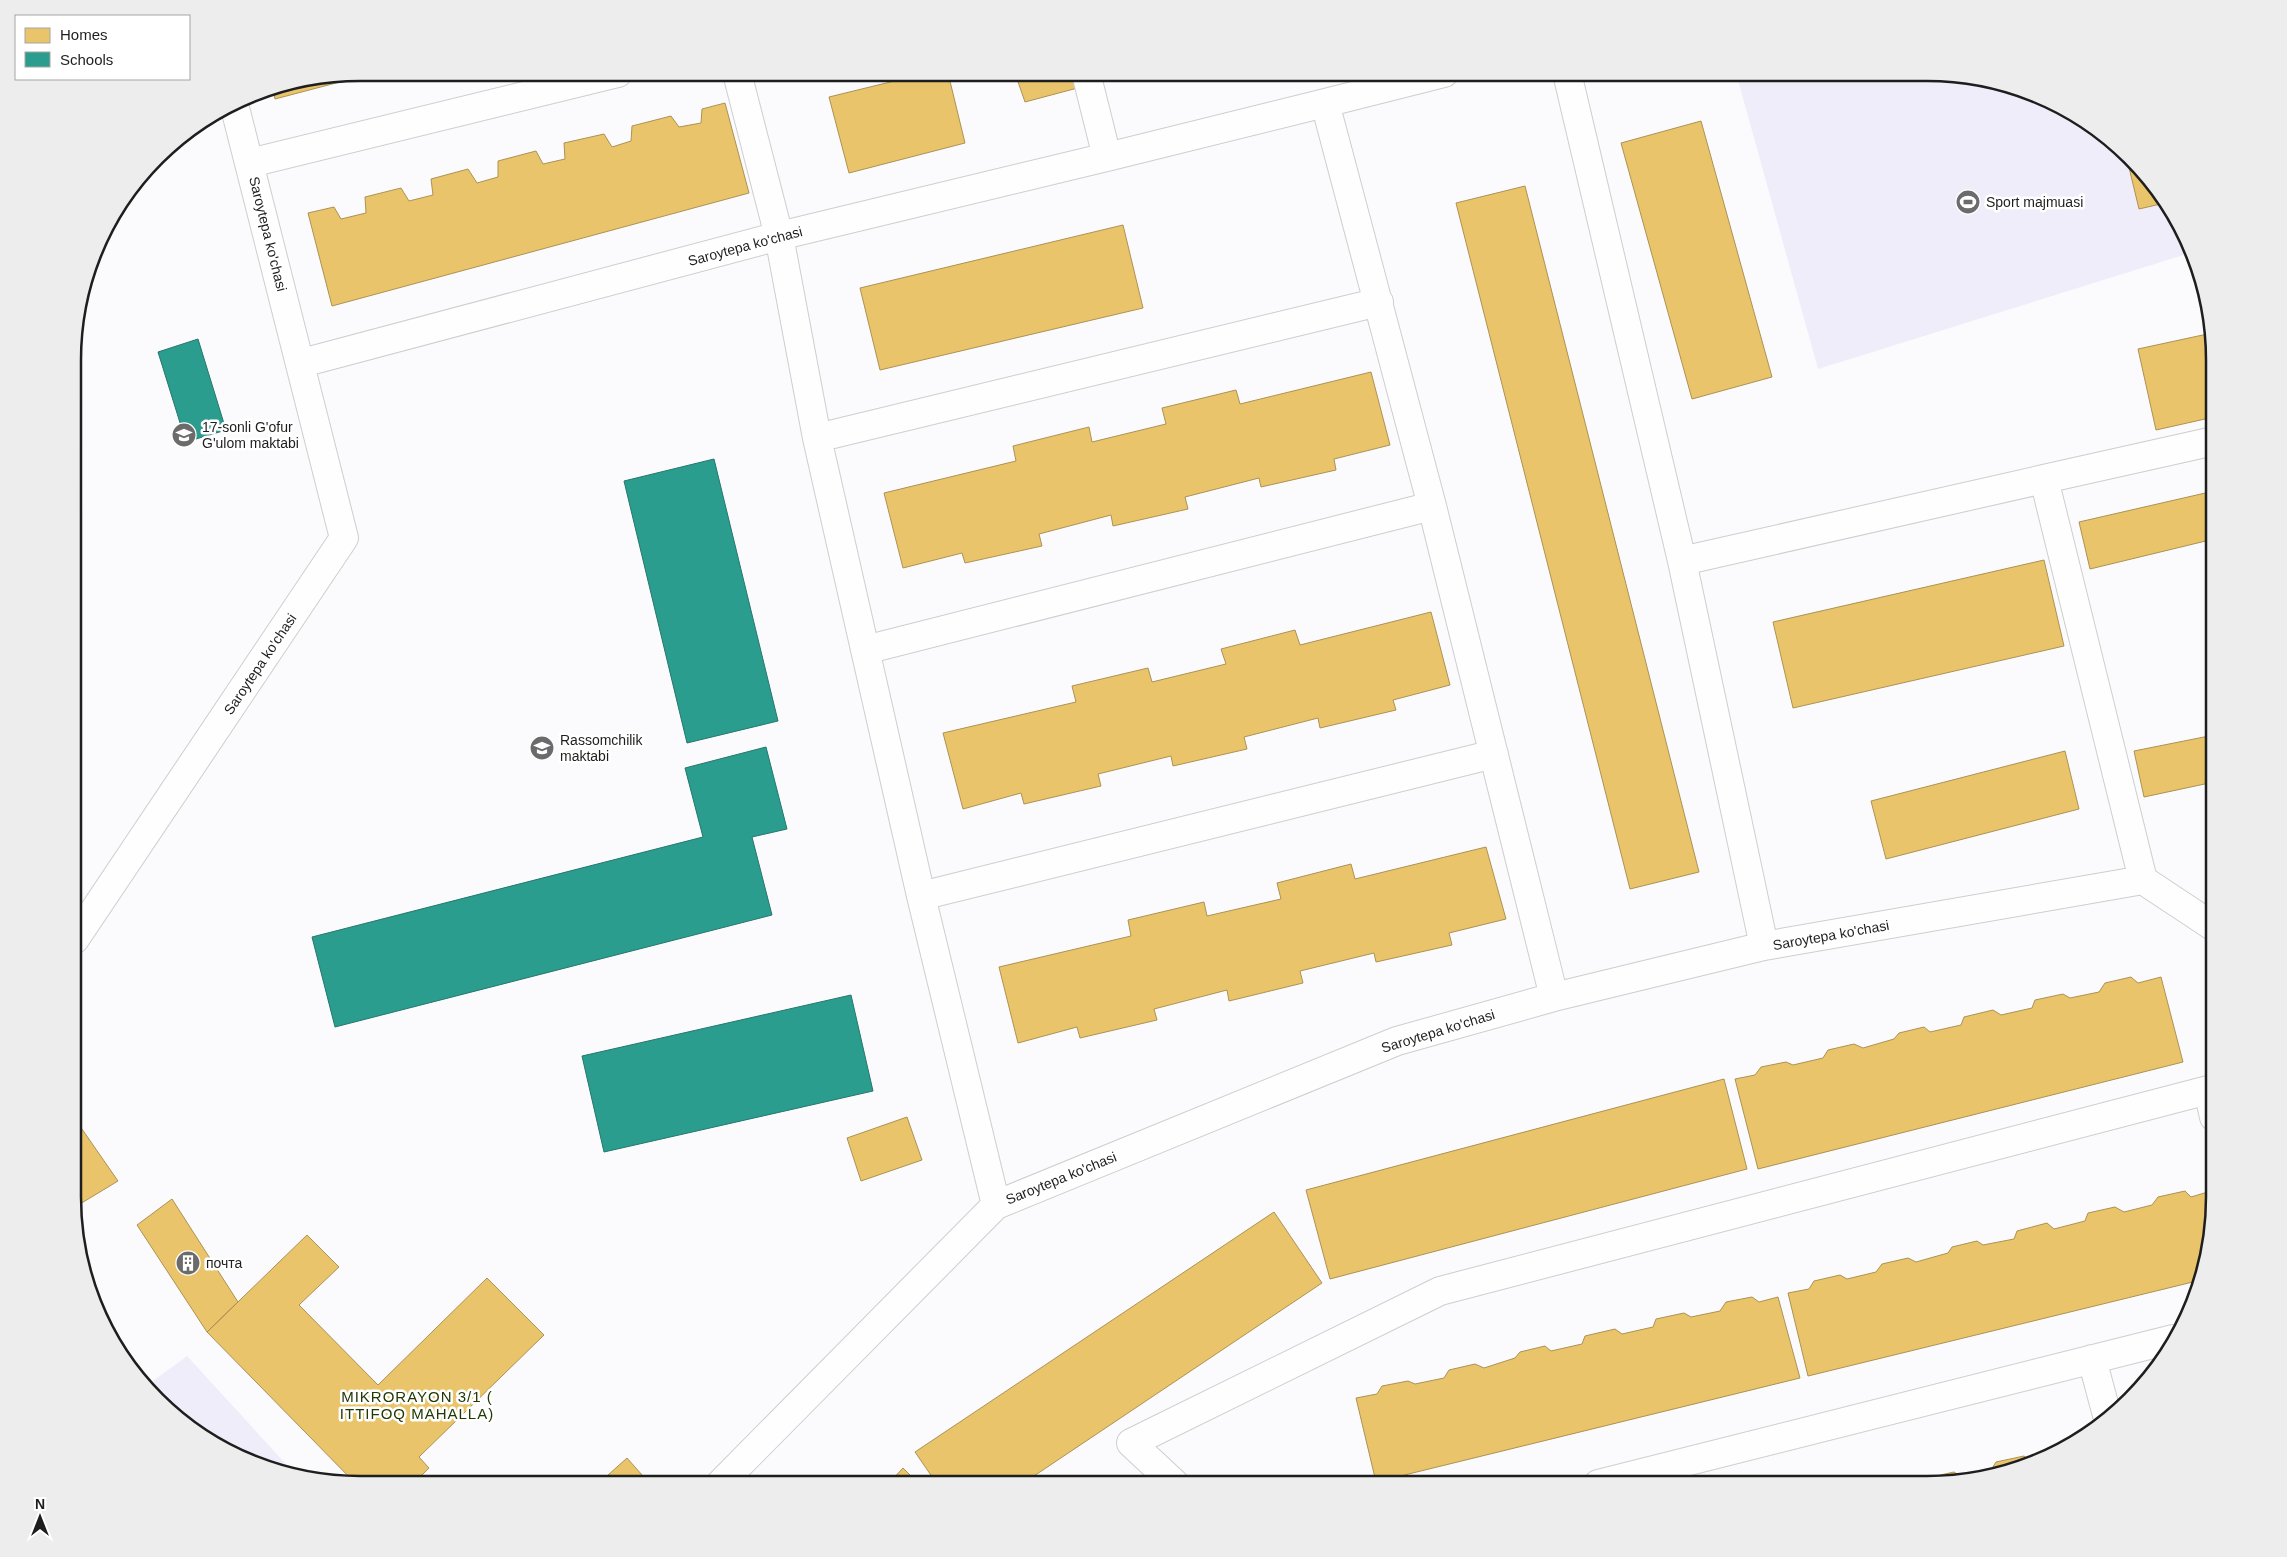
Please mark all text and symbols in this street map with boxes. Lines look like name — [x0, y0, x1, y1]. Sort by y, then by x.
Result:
legend — [15, 15, 190, 80]
text: Homes — [60, 26, 108, 43]
text: Schools — [60, 51, 113, 68]
street label: Saroytepa ko'chasi — [246, 175, 290, 293]
sports icon: Sport majmuasi — [1955, 189, 1981, 215]
place label: Sport majmuasi — [1986, 194, 2083, 210]
street label: Saroytepa ko'chasi — [686, 223, 804, 269]
place label: 17-sonli G'ofur G'ulom maktabi — [202, 419, 299, 451]
school or university icon: 17-sonli G'ofur G'ulom maktabi — [171, 422, 197, 448]
street label: Saroytepa ko'chasi — [220, 611, 300, 717]
place label: Rassomchilik maktabi — [560, 732, 643, 764]
school or university icon: Rassomchilik maktabi — [529, 735, 555, 761]
street label: Saroytepa ko'chasi — [1772, 917, 1890, 953]
street label: Saroytepa ko'chasi — [1379, 1006, 1497, 1056]
street label: Saroytepa ko'chasi — [1003, 1149, 1119, 1207]
building icon: почта — [175, 1250, 201, 1276]
place label: почта — [206, 1255, 243, 1271]
district label: MIKRORAYON 3/1 ( ITTIFOQ MAHALLA) — [340, 1388, 494, 1422]
north arrow — [15, 1492, 65, 1542]
text: N — [35, 1496, 45, 1512]

